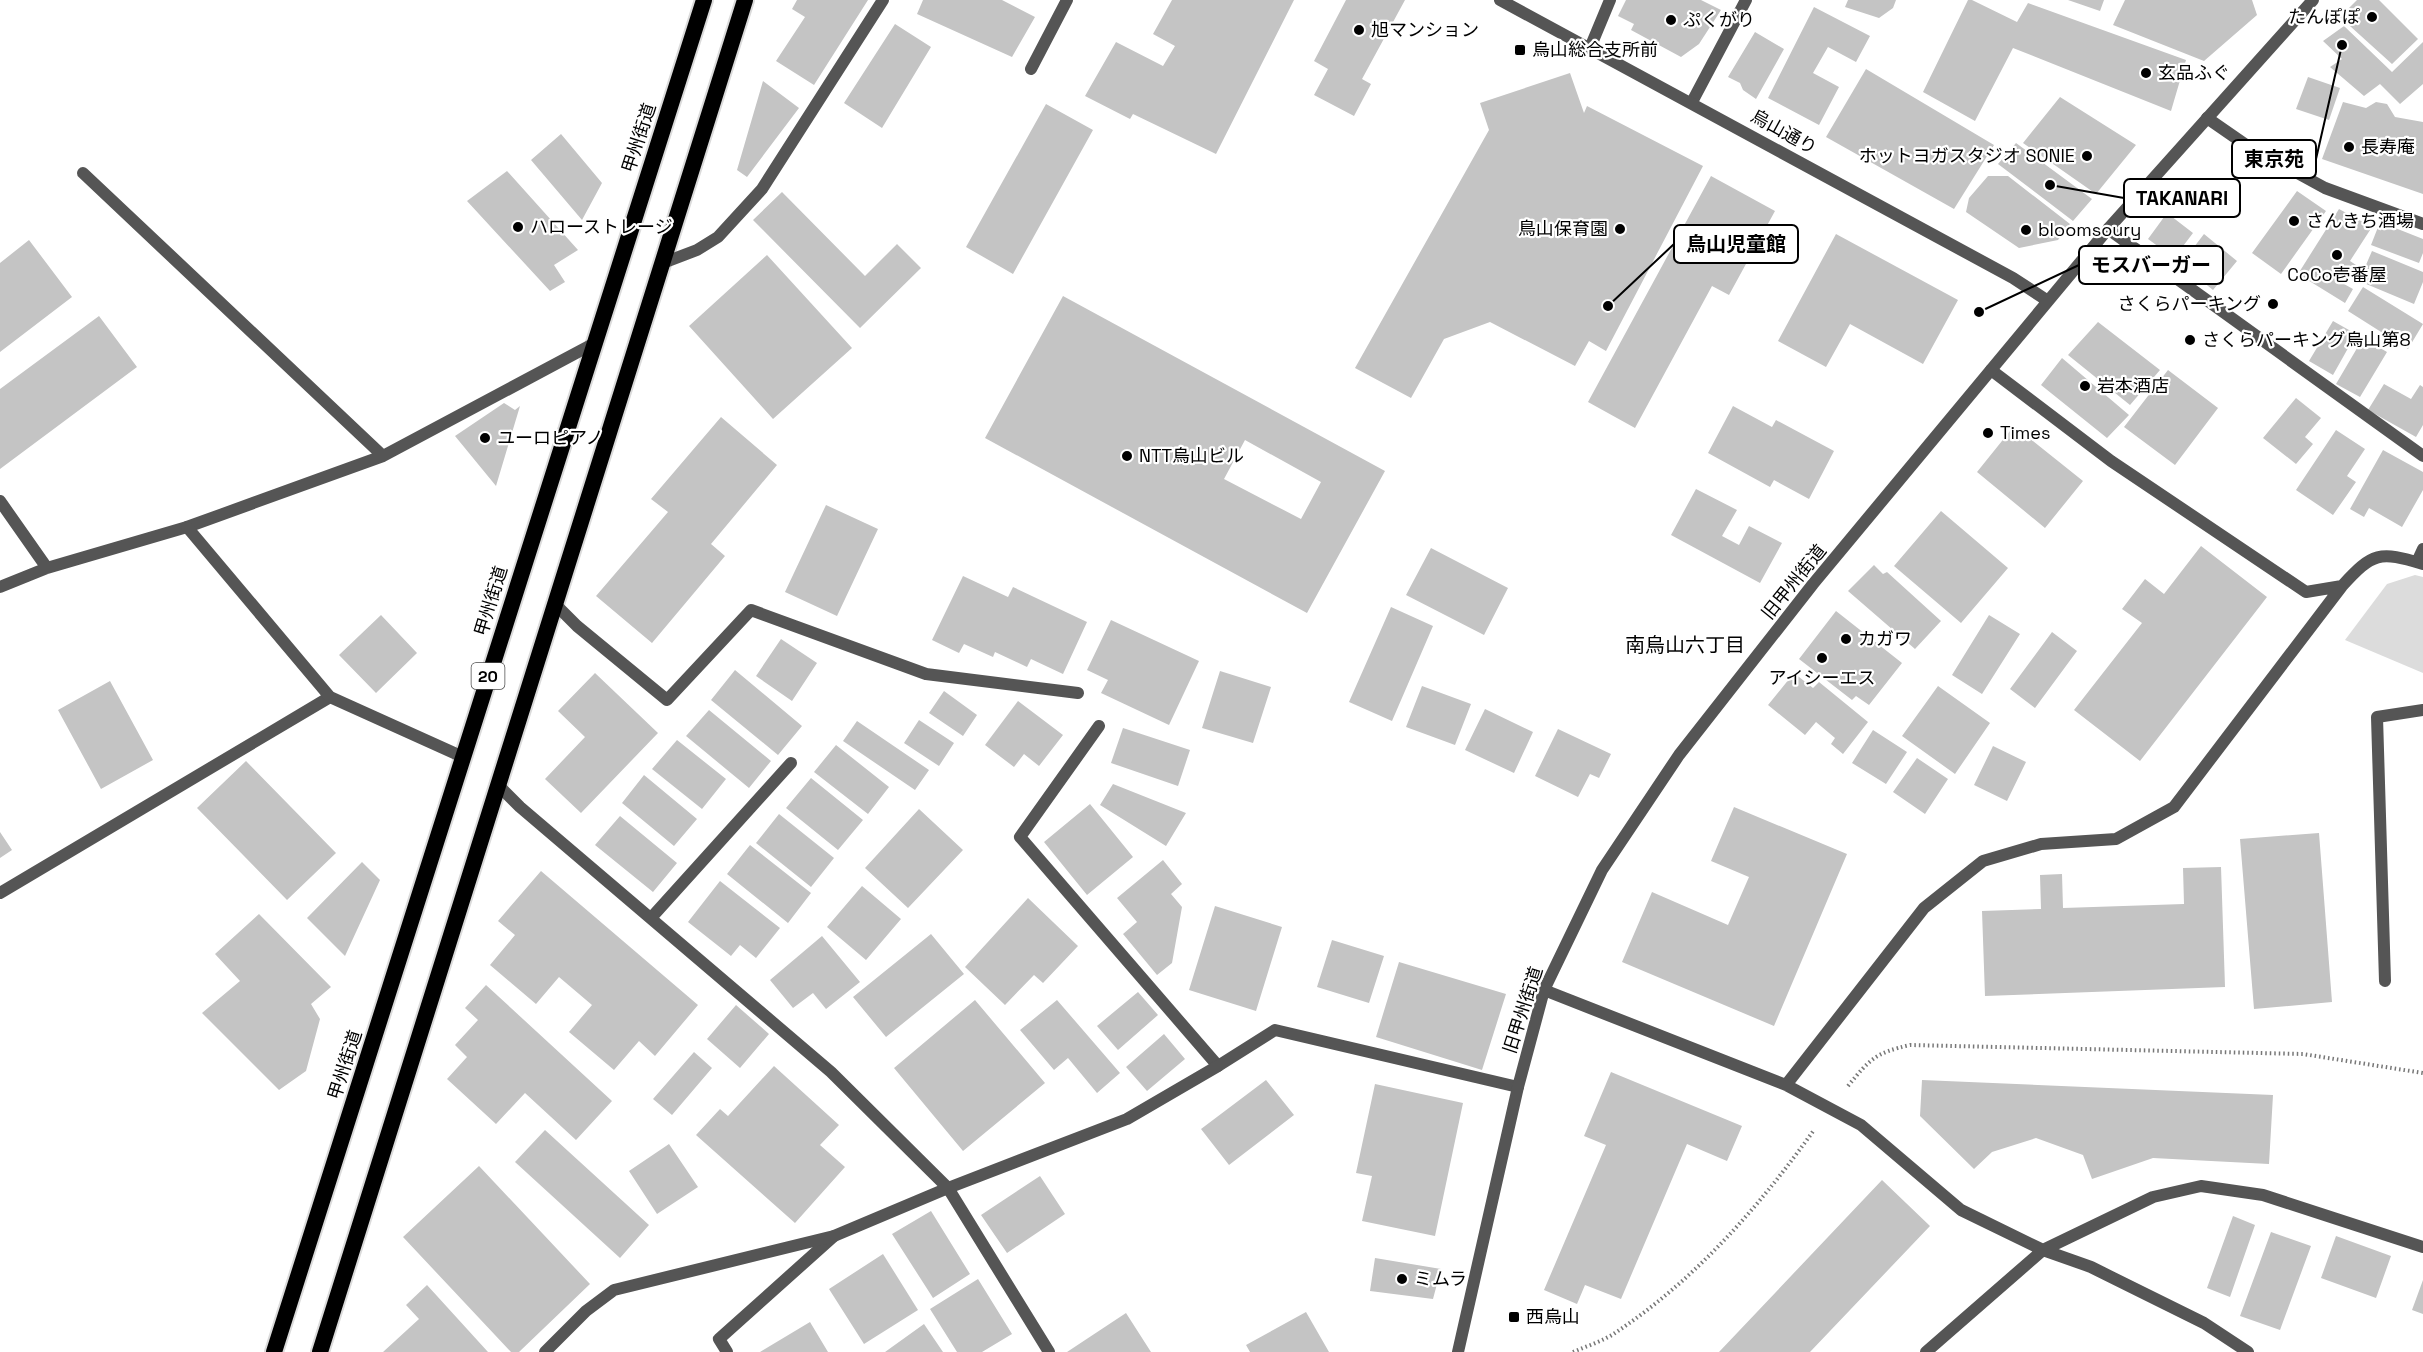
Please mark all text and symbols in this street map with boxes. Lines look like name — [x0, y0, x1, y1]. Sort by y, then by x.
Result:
place label: たんぽぽ — [2288, 5, 2360, 28]
place label: ぷくがり — [1683, 8, 1755, 31]
marker: たんぽぽ — [2365, 10, 2379, 24]
marker: ぷくがり — [1664, 13, 1678, 27]
place label: 旭マンション — [1371, 18, 1479, 41]
marker: 旭マンション — [1352, 23, 1366, 37]
place label: 烏山総合支所前 — [1532, 38, 1658, 61]
marker: 烏山総合支所前 — [1513, 43, 1527, 57]
place label: 玄品ふぐ — [2158, 61, 2230, 84]
marker: 玄品ふぐ — [2139, 66, 2153, 80]
street label: 甲州街道 — [616, 100, 661, 176]
street label: 烏山通り — [1747, 104, 1821, 159]
place label: 長寿庵 — [2361, 135, 2415, 158]
callout: 東京苑 — [2232, 140, 2316, 178]
marker: 長寿庵 — [2342, 140, 2356, 154]
place label: ホットヨガスタジオ SONIE — [1859, 144, 2075, 167]
text: 東京苑 — [2244, 146, 2304, 172]
marker: ホットヨガスタジオ SONIE — [2080, 149, 2094, 163]
callout: TAKANARI — [2124, 179, 2240, 217]
text: TAKANARI — [2136, 185, 2228, 211]
place label: さんきち酒場 — [2306, 209, 2414, 232]
marker: さんきち酒場 — [2287, 214, 2301, 228]
place label: ハローストレージ — [530, 215, 673, 238]
place label: 鳥山保育園 — [1518, 217, 1608, 240]
place label: bloomsoury — [2038, 218, 2141, 241]
marker: ハローストレージ — [511, 220, 525, 234]
marker: 鳥山保育園 — [1613, 222, 1627, 236]
marker: bloomsoury — [2019, 223, 2033, 237]
callout: 烏山児童館 — [1674, 225, 1798, 263]
text: 烏山児童館 — [1686, 231, 1786, 257]
callout: モスバーガー — [2079, 246, 2223, 284]
marker: CoCo壱番屋 — [2330, 248, 2344, 262]
text: モスバーガー — [2091, 252, 2211, 278]
place label: CoCo壱番屋 — [2287, 263, 2387, 286]
place label: さくらパーキング — [2118, 292, 2261, 315]
marker: さくらパーキング — [2266, 297, 2280, 311]
place label: さくらパーキング烏山第8 — [2202, 328, 2411, 351]
marker: さくらパーキング烏山第8 — [2183, 333, 2197, 347]
place label: 岩本酒店 — [2097, 374, 2169, 397]
marker: 岩本酒店 — [2078, 379, 2092, 393]
place label: Times — [2000, 421, 2050, 444]
place label: ユーロピアノ — [497, 426, 603, 449]
marker: Times — [1981, 426, 1995, 440]
marker: ユーロピアノ — [478, 431, 492, 445]
place label: NTT烏山ビル — [1139, 444, 1244, 467]
marker: NTT烏山ビル — [1120, 449, 1134, 463]
street label: 旧甲州街道 — [1756, 539, 1831, 624]
street label: 甲州街道 — [469, 563, 512, 639]
place label: カガワ — [1858, 627, 1912, 650]
district label: 南烏山六丁目 — [1625, 632, 1745, 658]
marker: カガワ — [1839, 632, 1853, 646]
marker: アイシーエス — [1815, 651, 1829, 665]
road number: 20 — [472, 663, 504, 689]
place label: アイシーエス — [1768, 666, 1876, 689]
street label: 旧甲州街道 — [1498, 963, 1547, 1056]
street label: 甲州街道 — [322, 1027, 367, 1103]
place label: ミムラ — [1414, 1267, 1467, 1290]
marker: ミムラ — [1395, 1272, 1409, 1286]
place label: 西烏山 — [1526, 1305, 1580, 1328]
marker: 西烏山 — [1507, 1310, 1521, 1324]

